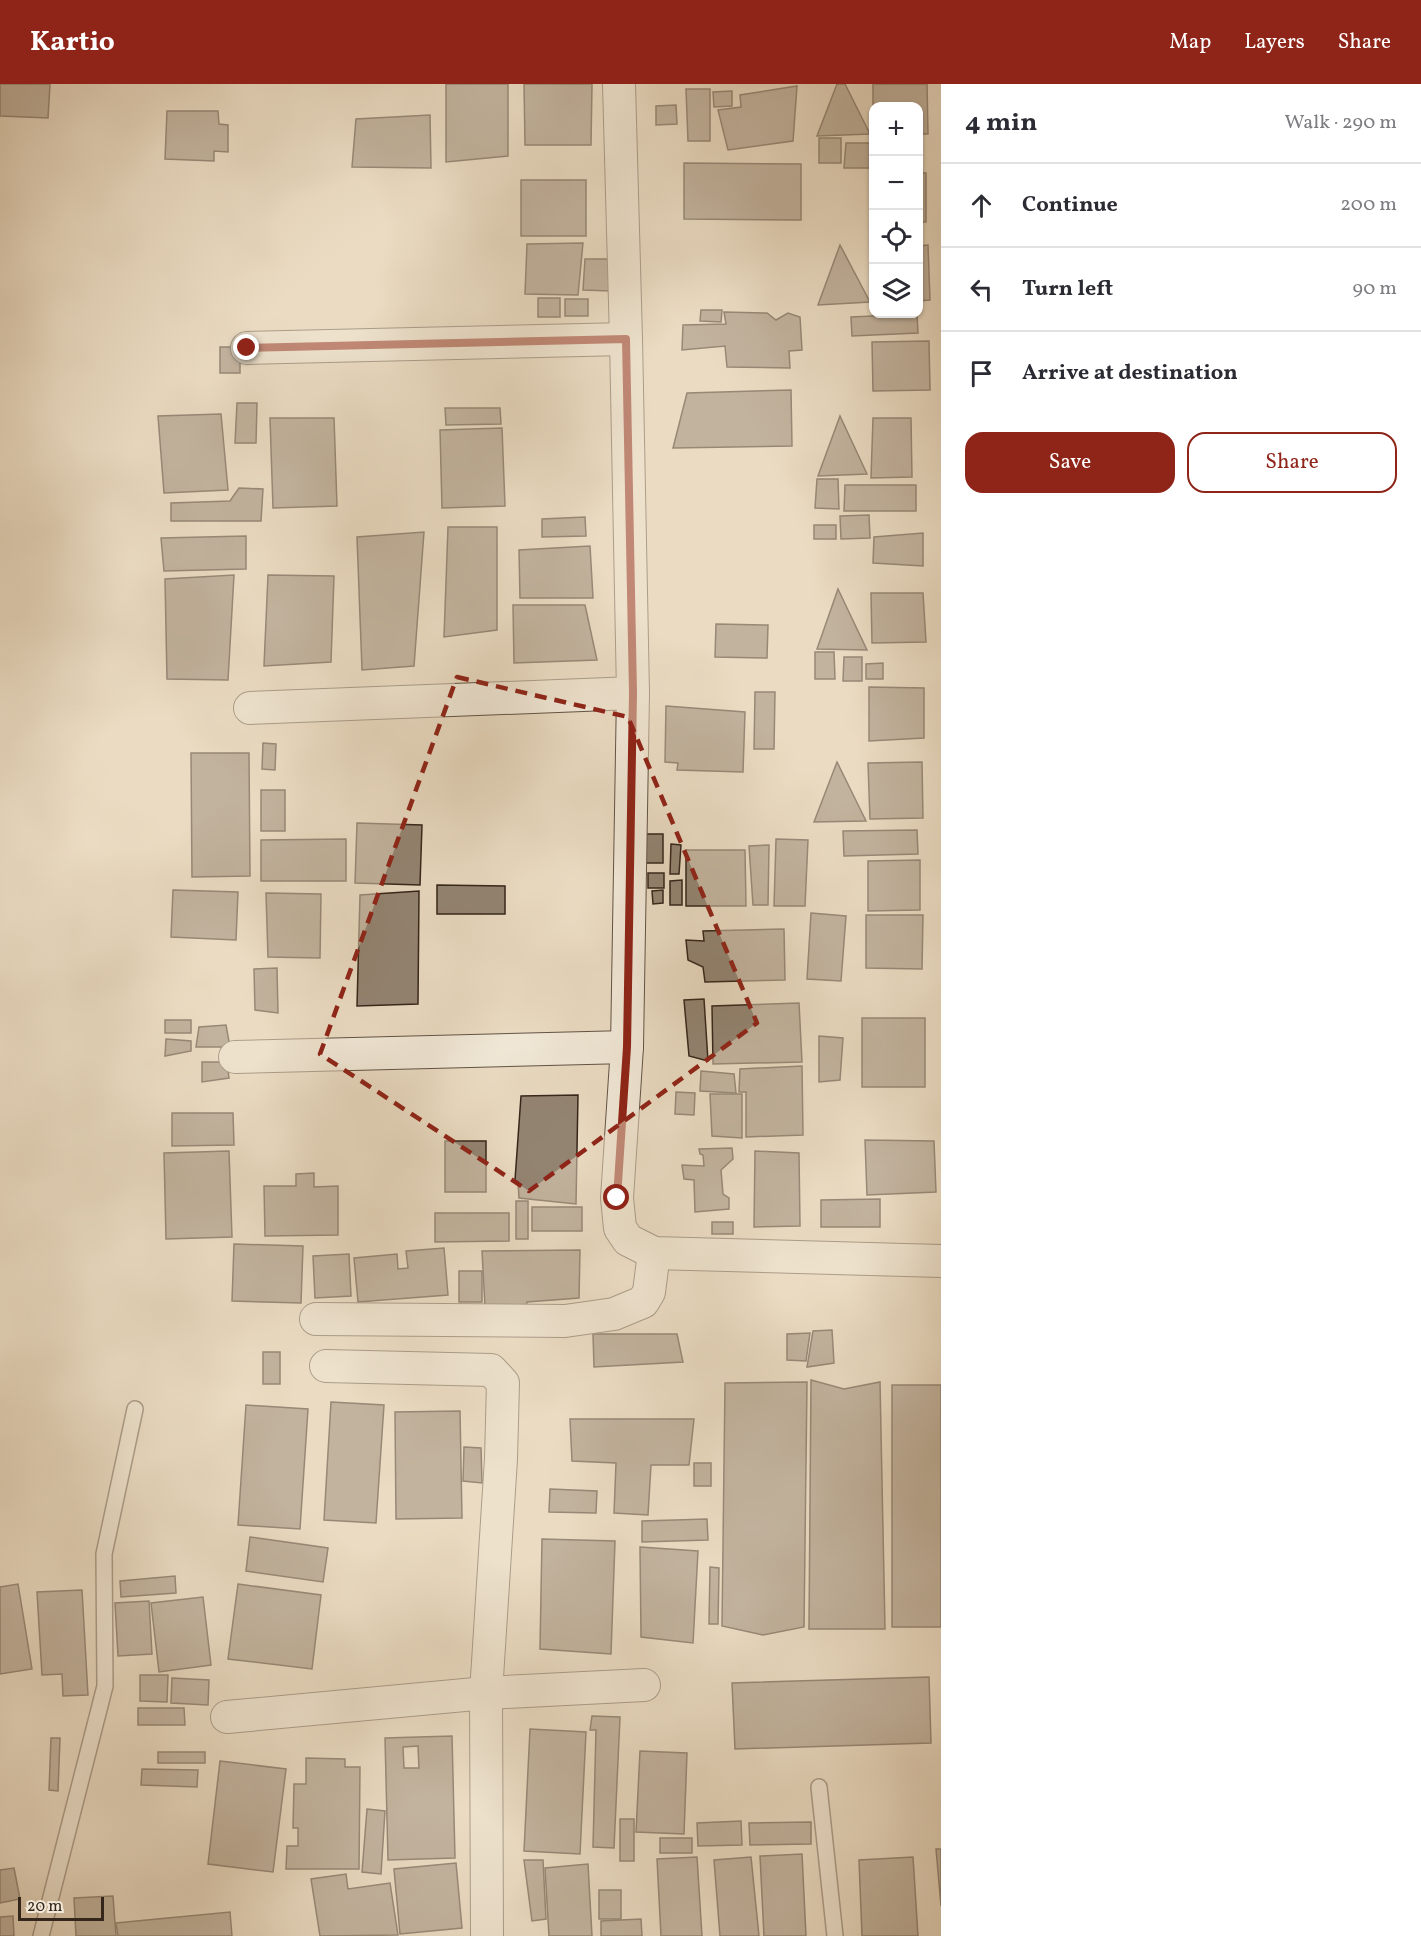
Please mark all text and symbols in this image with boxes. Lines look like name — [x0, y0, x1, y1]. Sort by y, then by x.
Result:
text: Kartio — [30, 23, 115, 62]
text: Map — [1169, 28, 1211, 57]
text: Layers — [1244, 28, 1305, 57]
text: Share — [1338, 28, 1391, 57]
map controls — [869, 102, 923, 318]
button: + — [869, 102, 923, 156]
text: 4 min — [965, 105, 1037, 141]
text: Walk · 290 m — [1285, 109, 1397, 137]
button: − — [869, 156, 923, 210]
icon: ahead — [965, 189, 998, 222]
text: Continue — [1022, 190, 1118, 221]
text: 200 m — [1340, 191, 1397, 219]
button: locate — [869, 210, 923, 264]
button: layers — [869, 264, 923, 318]
icon: left — [965, 273, 998, 306]
text: Turn left — [1022, 274, 1113, 305]
text: 90 m — [1353, 275, 1397, 303]
route end — [233, 334, 259, 360]
icon: arrive — [965, 357, 998, 390]
text: Arrive at destination — [1022, 358, 1238, 389]
button: Save — [965, 432, 1175, 493]
button: Share — [1187, 432, 1397, 493]
route start — [603, 1184, 629, 1210]
scale bar — [18, 1894, 104, 1922]
text: 20 m — [27, 1896, 62, 1918]

